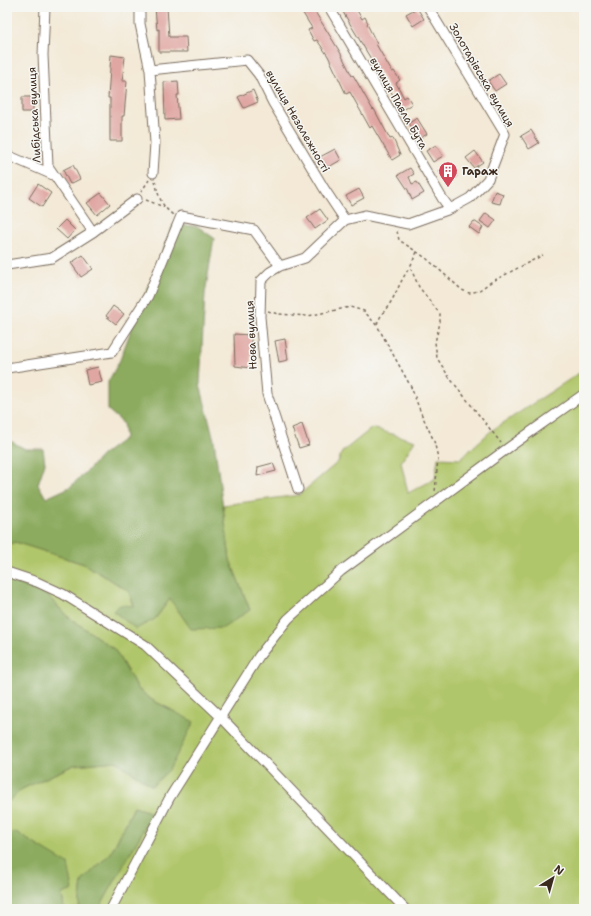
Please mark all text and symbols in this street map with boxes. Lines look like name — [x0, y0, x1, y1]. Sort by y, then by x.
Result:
street label: Золотарівська вулиця — [446, 20, 518, 130]
street label: вулиця Павла Бута — [366, 55, 431, 152]
street label: Либідська вулиця — [24, 67, 45, 163]
street label: вулиця Незалежності — [262, 67, 333, 175]
building icon: Гараж — [437, 160, 459, 188]
place label: Гараж — [462, 164, 499, 179]
street label: Нова вулиця — [242, 300, 261, 370]
north arrow — [533, 858, 573, 898]
text: N — [551, 862, 567, 879]

